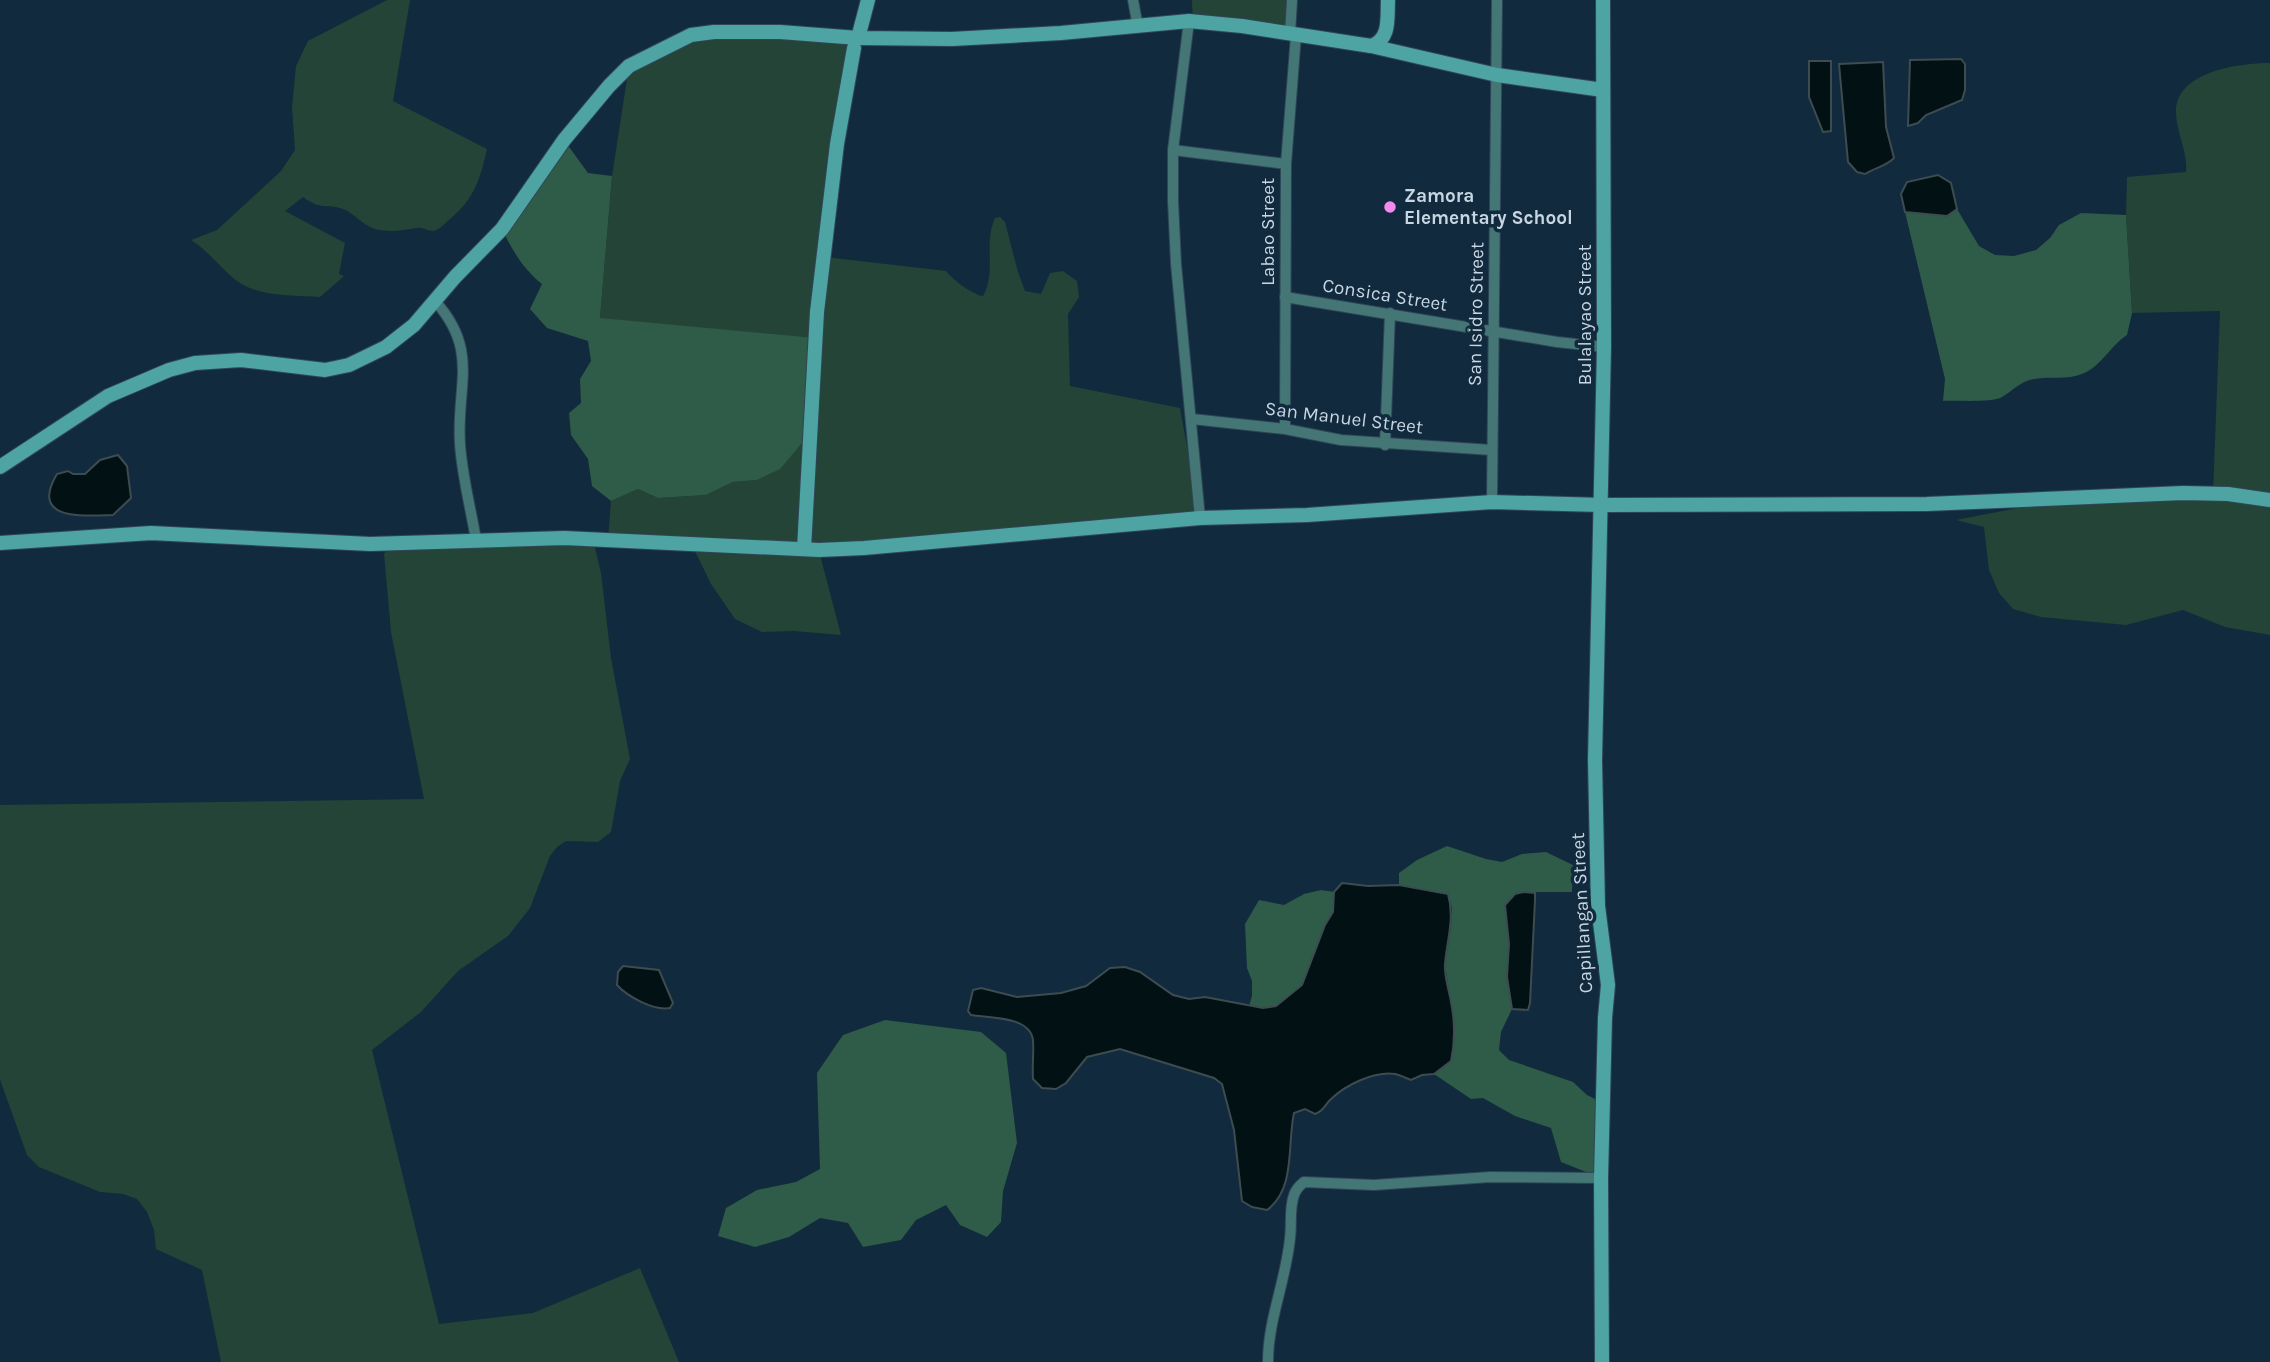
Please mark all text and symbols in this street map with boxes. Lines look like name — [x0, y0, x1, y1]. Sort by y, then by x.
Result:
street label: Labao Street — [1257, 178, 1279, 286]
place label: Zamora Elementary School — [1404, 185, 1573, 229]
marker: Zamora Elementary School — [1382, 199, 1398, 215]
street label: San Isidro Street — [1464, 242, 1488, 386]
street label: Bulalayao Street — [1574, 244, 1596, 386]
street label: Consica Street — [1321, 274, 1449, 316]
street label: San Manuel Street — [1264, 397, 1424, 439]
street label: Capillangan Street — [1567, 832, 1597, 994]

